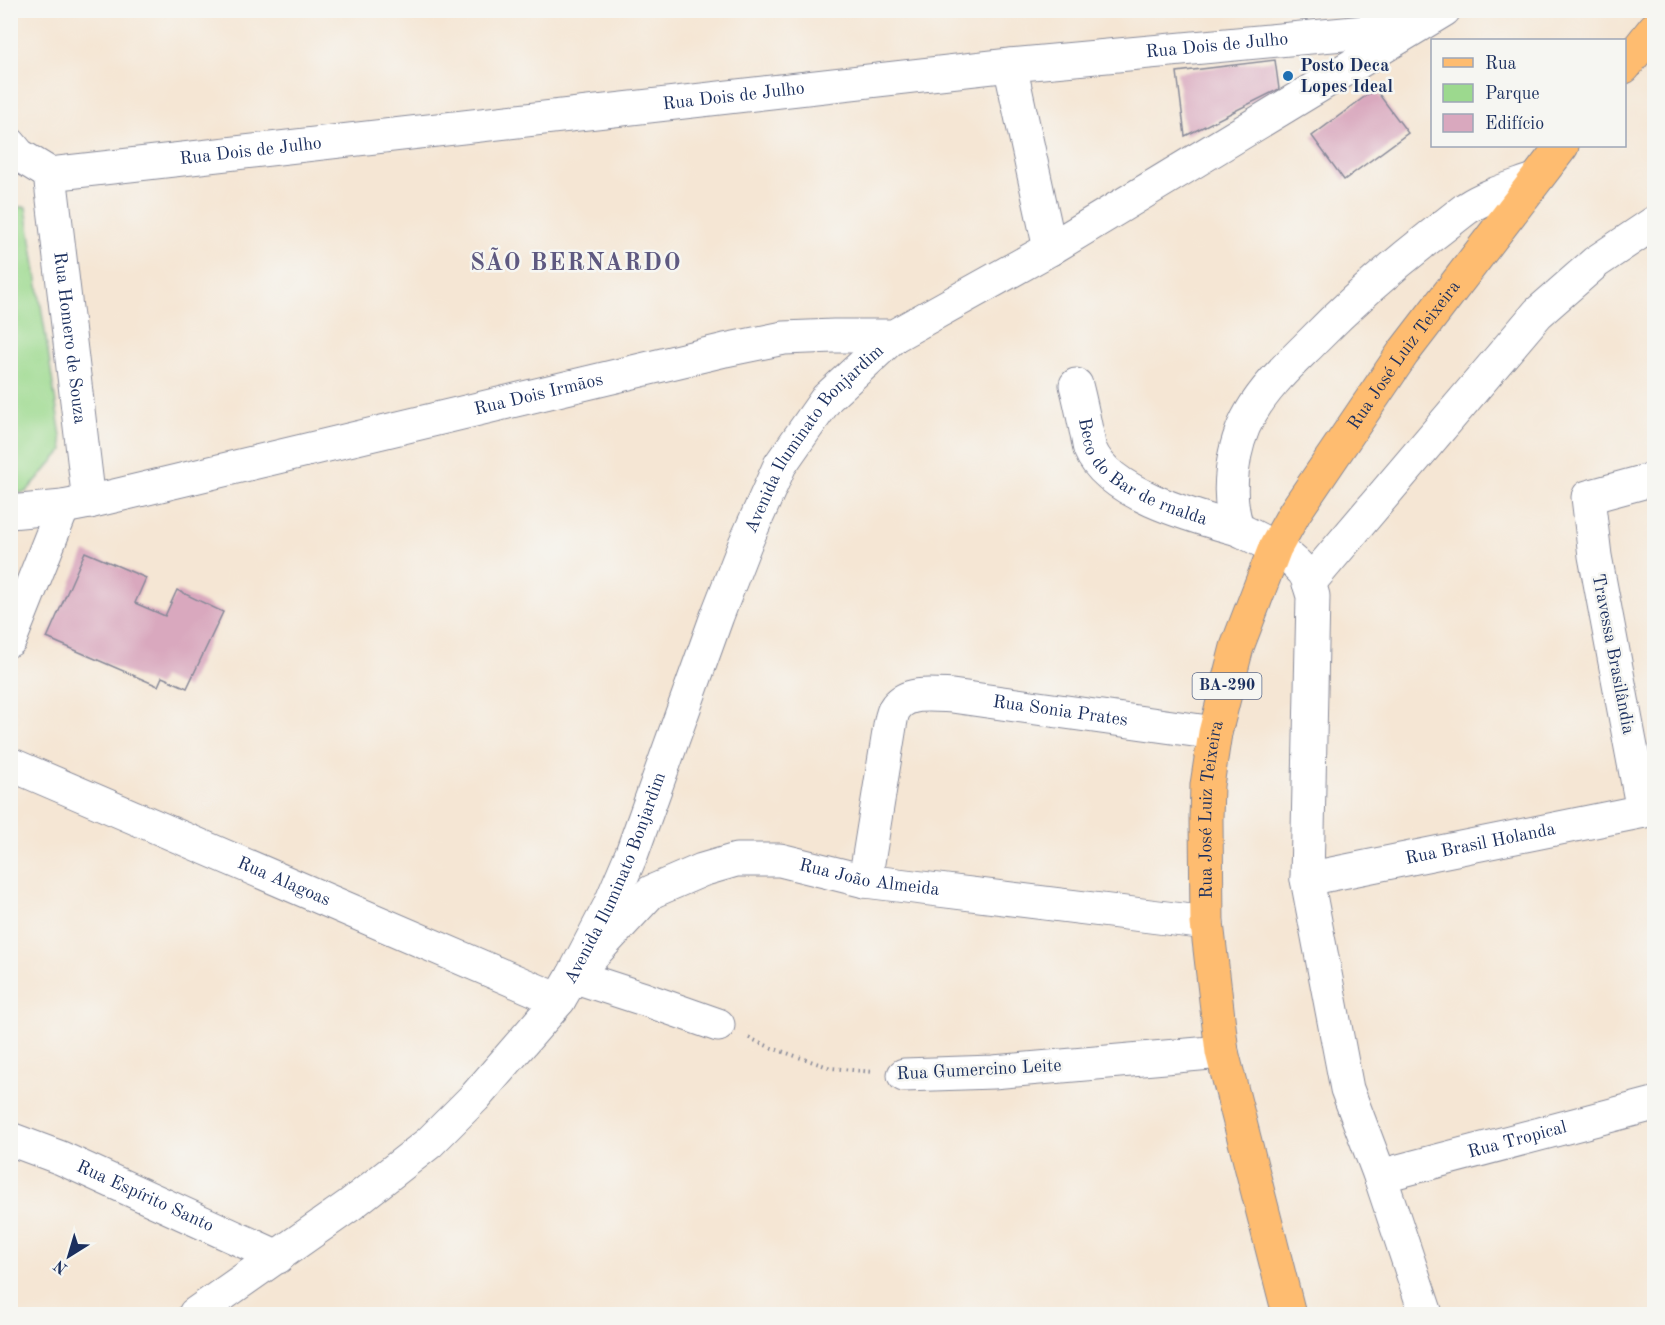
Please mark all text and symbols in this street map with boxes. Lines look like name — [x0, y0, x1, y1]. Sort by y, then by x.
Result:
street label: Rua Dois de Julho — [1145, 30, 1289, 61]
legend — [1431, 39, 1626, 147]
text: Rua — [1485, 55, 1516, 73]
place label: Posto Deca Lopes Ideal — [1300, 57, 1393, 96]
marker: Posto Deca Lopes Ideal — [1281, 69, 1295, 83]
street label: Rua Dois de Julho — [662, 79, 806, 113]
text: Parque — [1485, 85, 1540, 103]
text: Edifício — [1485, 115, 1544, 133]
street label: Rua Dois de Julho — [179, 134, 323, 168]
district label: SÃO BERNARDO — [470, 247, 682, 276]
street label: Rua Homero de Souza — [50, 251, 89, 425]
street label: Rua José Luiz Teixeira — [1345, 277, 1464, 433]
street label: Avenida Iluminato Bonjardim — [742, 341, 887, 536]
street label: Rua Dois Irmãos — [473, 370, 605, 419]
street label: Beco do Bar de rnalda — [1075, 417, 1209, 529]
street label: Travessa Brasilândia — [1589, 572, 1637, 736]
road number: BA-290 — [1192, 673, 1262, 699]
street label: Rua Sonia Prates — [992, 693, 1129, 730]
street label: Rua José Luiz Teixeira — [1197, 719, 1227, 899]
street label: Avenida Iluminato Bonjardim — [561, 770, 669, 987]
street label: Rua Brasil Holanda — [1404, 820, 1557, 868]
street label: Rua Alagoas — [235, 854, 333, 910]
street label: Rua João Almeida — [797, 856, 941, 899]
street label: Rua Gumercino Leite — [896, 1057, 1062, 1083]
street label: Rua Tropical — [1466, 1118, 1569, 1162]
street label: Rua Espírito Santo — [74, 1157, 217, 1235]
north arrow — [39, 1226, 99, 1286]
text: N — [51, 1256, 71, 1276]

